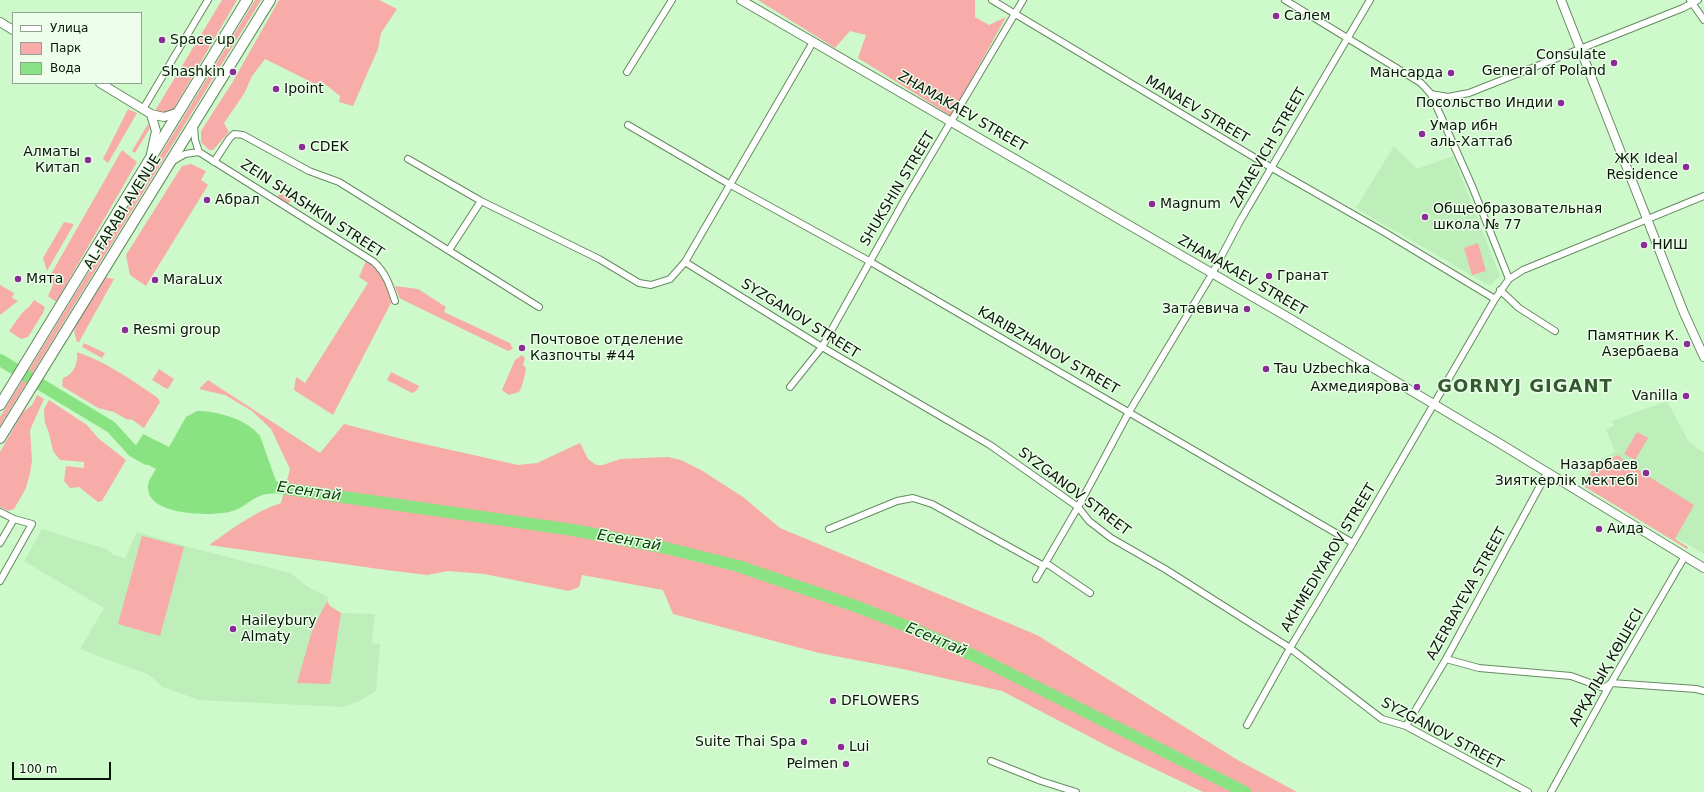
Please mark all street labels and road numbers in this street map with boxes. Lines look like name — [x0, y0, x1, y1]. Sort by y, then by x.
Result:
street label: ZHAMAKAEV STREET — [895, 68, 1029, 156]
street label: MANAEV STREET — [1142, 72, 1252, 148]
street label: ZATAEVICH STREET — [1228, 85, 1310, 211]
street label: SHUKSHIN STREET — [857, 129, 939, 249]
street label: AL-FARABI AVENUE — [81, 152, 165, 272]
street label: ZEIN SHASHKIN STREET — [237, 156, 387, 262]
street label: ZHAMAKAEV STREET — [1175, 232, 1309, 320]
street label: SYZGANOV STREET — [738, 276, 862, 362]
street label: KARIBZHANOV STREET — [974, 304, 1122, 398]
street label: SYZGANOV STREET — [1015, 444, 1133, 540]
street label: AKHMEDIYAROV STREET — [1278, 481, 1380, 635]
street label: AZERBAYEVA STREET — [1423, 525, 1511, 663]
street label: АРҚАЛЫҚ КӨШЕСІ — [1566, 606, 1648, 730]
street label: SYZGANOV STREET — [1378, 695, 1506, 773]

